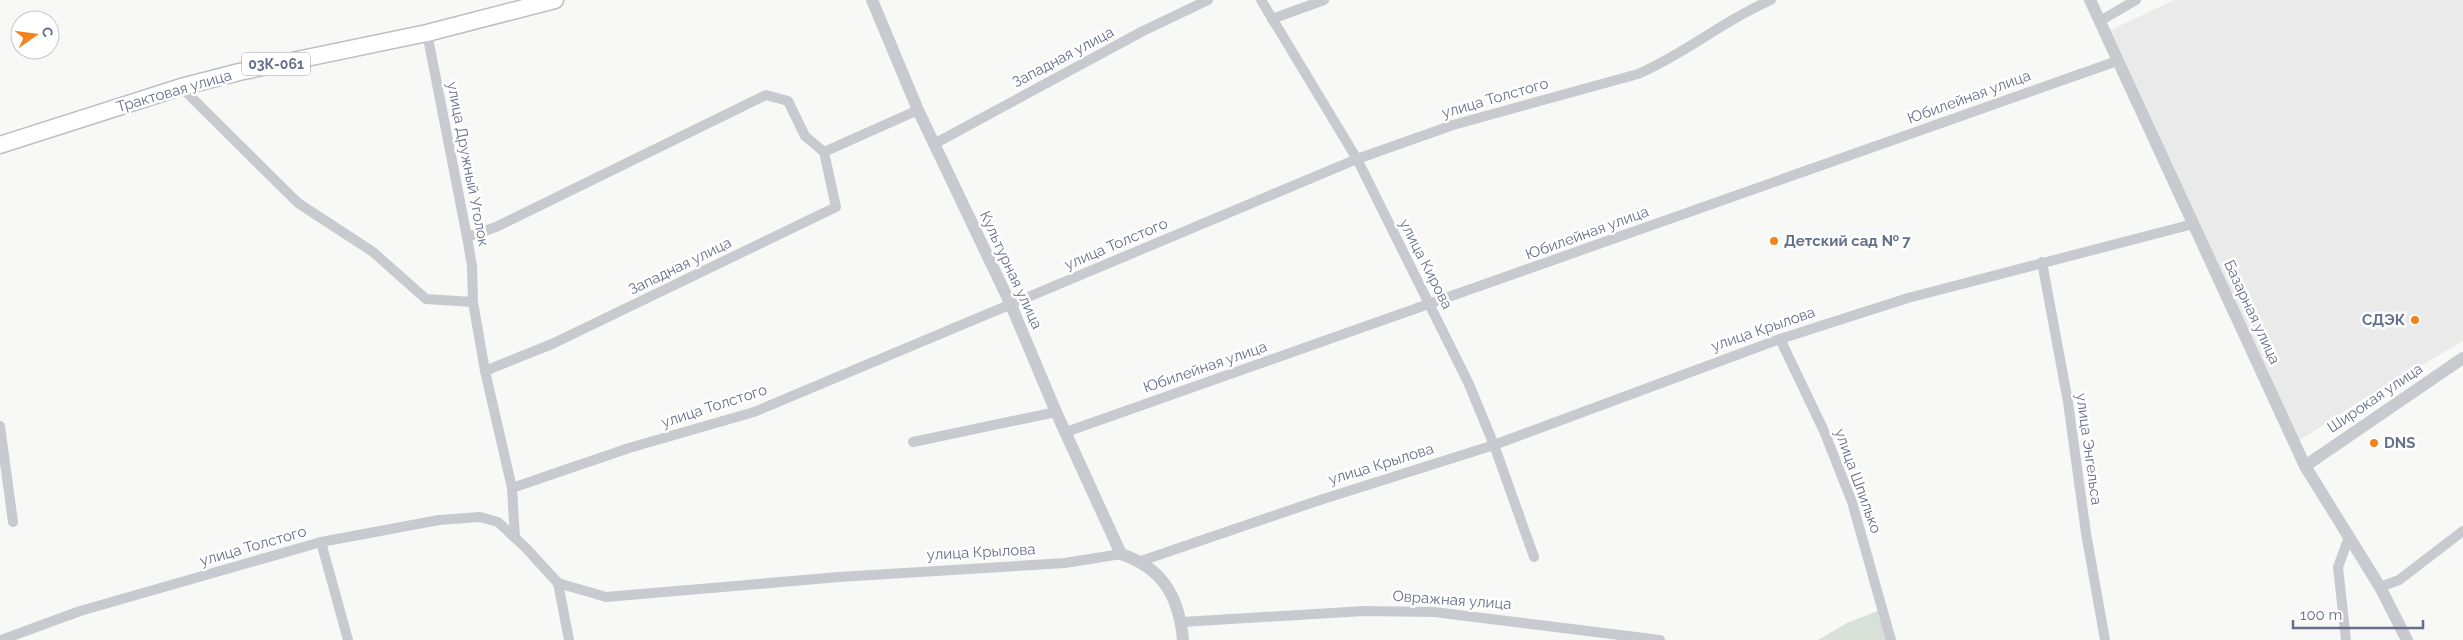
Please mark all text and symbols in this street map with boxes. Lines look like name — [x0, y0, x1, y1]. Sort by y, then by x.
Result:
north arrow — [10, 10, 60, 60]
street label: Западная улица — [1009, 23, 1117, 91]
text: С — [39, 25, 57, 39]
road number: 03К-061 — [242, 52, 310, 76]
street label: Трактовая улица — [114, 66, 234, 116]
street label: Юбилейная улица — [1905, 66, 2033, 128]
street label: улица Толстого — [1440, 74, 1550, 122]
street label: улица Дружный Уголок — [443, 80, 493, 248]
street label: Юбилейная улица — [1523, 202, 1651, 264]
street label: Культурная улица — [976, 208, 1046, 332]
street label: улица Толстого — [1062, 214, 1170, 274]
street label: улица Кирова — [1395, 216, 1457, 312]
place label: Детский сад № 7 — [1784, 232, 1911, 250]
street label: Западная улица — [626, 233, 734, 299]
marker: Детский сад № 7 — [1768, 235, 1780, 247]
street label: Базарная улица — [2220, 257, 2284, 367]
street label: улица Крылова — [1709, 303, 1817, 355]
place label: СДЭК — [2362, 311, 2406, 329]
marker: СДЭК — [2409, 314, 2421, 326]
street label: Юбилейная улица — [1141, 337, 1269, 397]
street label: Широкая улица — [2324, 360, 2426, 436]
street label: улица Толстого — [659, 380, 769, 432]
street label: улица Энгельса — [2072, 392, 2106, 506]
street label: улица Шпилько — [1831, 426, 1885, 536]
place label: DNS — [2384, 434, 2415, 452]
marker: DNS — [2368, 437, 2380, 449]
street label: улица Крылова — [1326, 439, 1436, 489]
street label: улица Толстого — [198, 522, 308, 570]
street label: улица Крылова — [926, 540, 1036, 564]
street label: Овражная улица — [1392, 587, 1512, 613]
scale bar — [2293, 598, 2423, 630]
text: 100 m — [2300, 606, 2342, 624]

